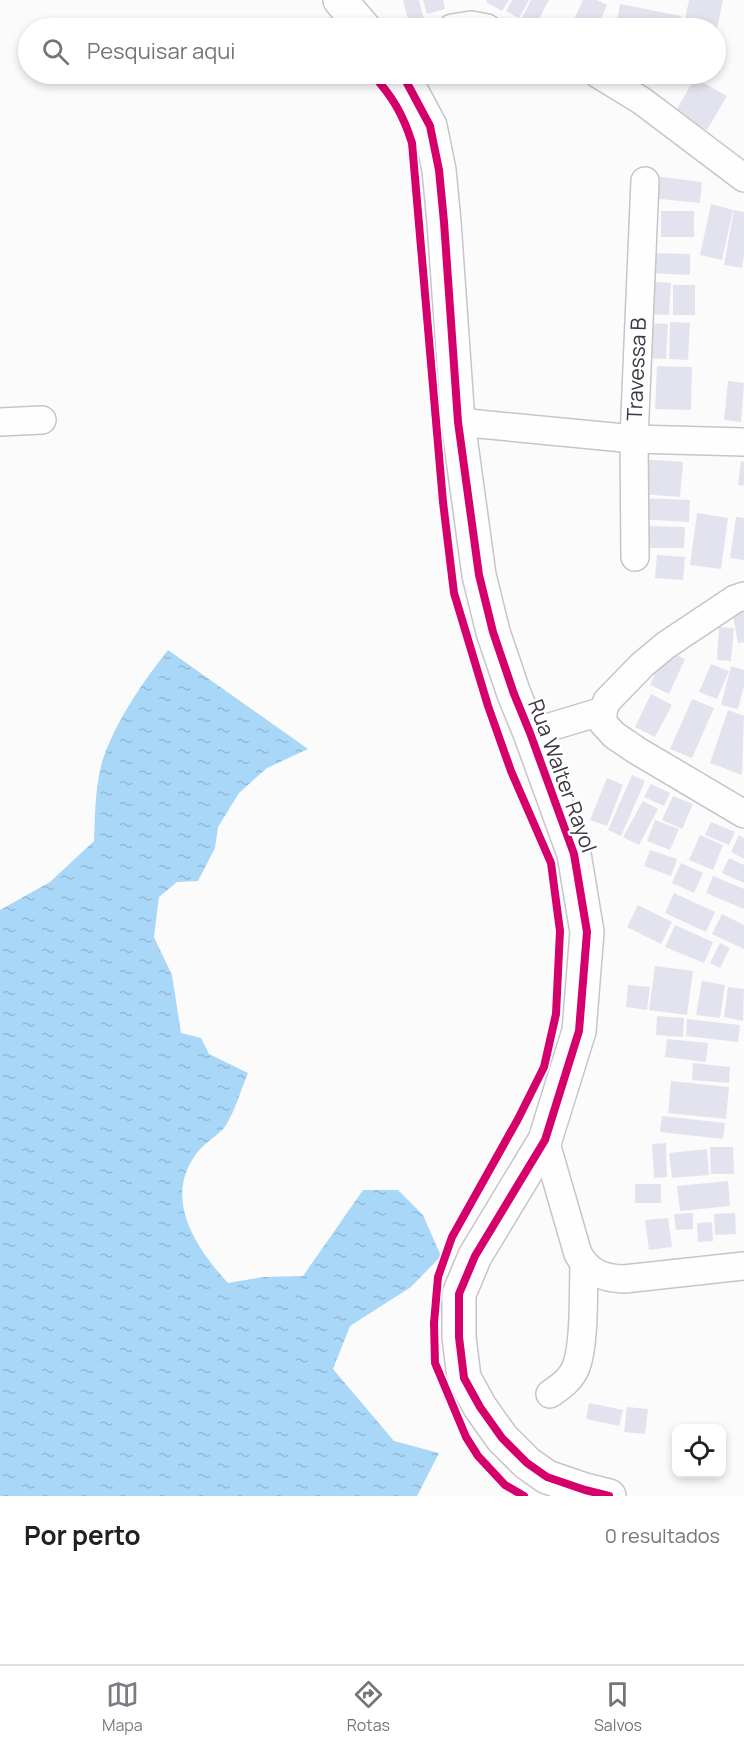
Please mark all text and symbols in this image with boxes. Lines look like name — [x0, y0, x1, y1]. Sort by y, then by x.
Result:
search box — [18, 18, 726, 84]
icon: search — [39, 35, 72, 68]
text: Pesquisar aqui — [87, 36, 235, 66]
street label: Travessa B — [620, 317, 652, 421]
street label: Rua Walter Rayol — [522, 695, 604, 856]
map controls — [672, 1424, 726, 1478]
button: locate — [672, 1424, 726, 1478]
text: Por perto — [24, 1517, 141, 1553]
text: 0 resultados — [605, 1522, 720, 1549]
tab: Mapa — [102, 1678, 143, 1736]
tab: Rotas — [347, 1678, 390, 1736]
tab: Salvos — [594, 1678, 642, 1736]

